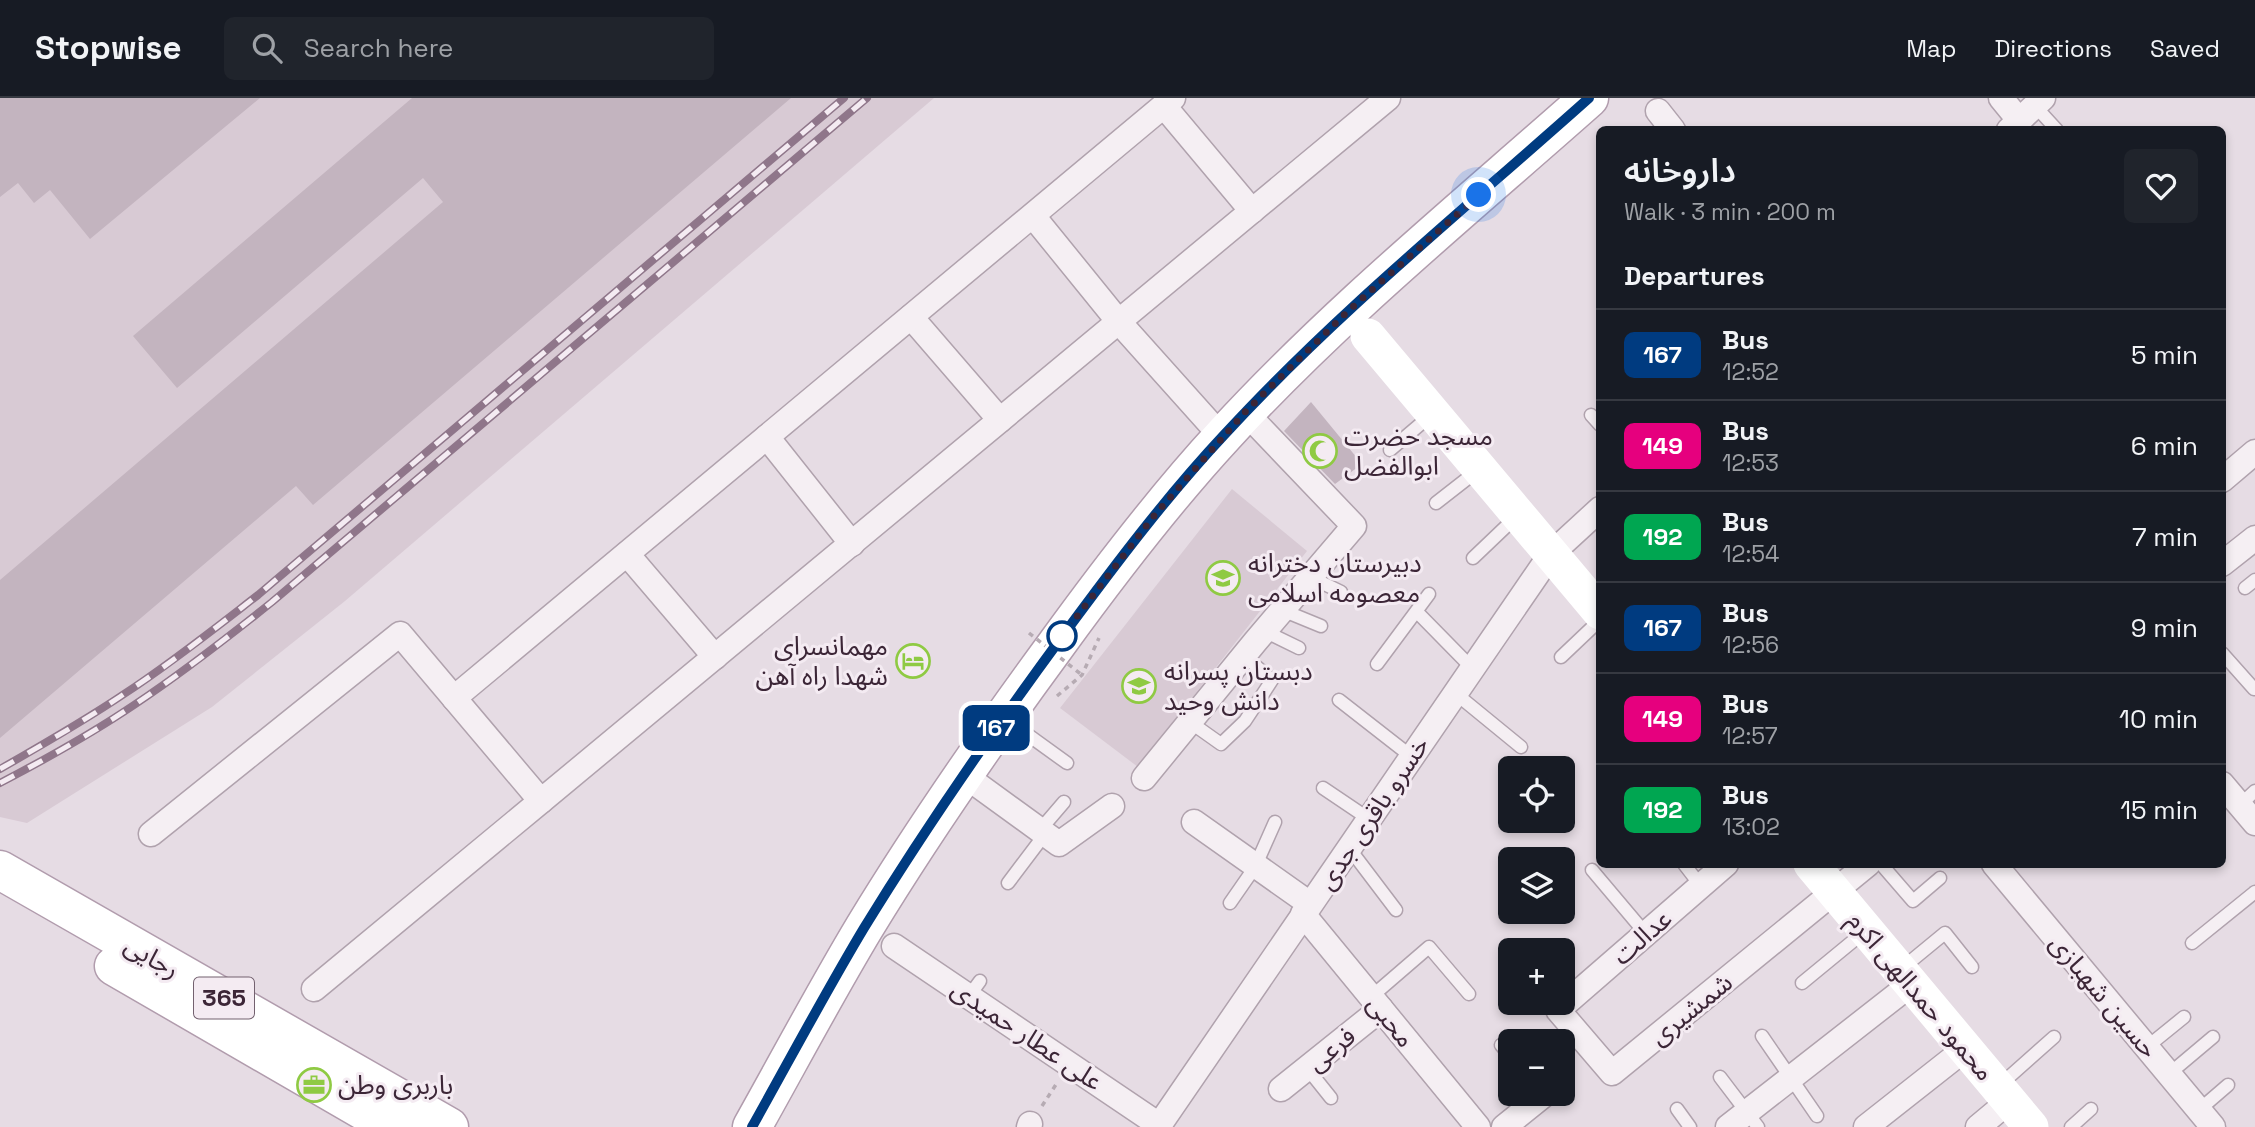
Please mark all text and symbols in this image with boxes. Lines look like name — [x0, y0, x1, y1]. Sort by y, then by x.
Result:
search box — [224, 17, 714, 80]
text: Stopwise — [35, 27, 182, 69]
icon: search — [248, 29, 286, 67]
text: Search here — [304, 31, 453, 65]
text: Map — [1906, 33, 1956, 64]
text: Directions — [1994, 33, 2112, 64]
text: Saved — [2150, 33, 2220, 64]
button: heart — [2124, 149, 2198, 223]
text: داروخانه — [1624, 150, 1736, 192]
your location — [1461, 177, 1496, 212]
text: Walk · 3 min · 200 m — [1624, 197, 1836, 227]
text: Departures — [1624, 259, 1765, 293]
text: Bus — [1722, 323, 1769, 357]
text: 5 min — [2131, 338, 2198, 372]
text: 167 — [1643, 339, 1682, 370]
text: 12:52 — [1722, 357, 1779, 387]
text: Bus — [1722, 414, 1769, 448]
place label: مسجد حضرت ابوالفضل — [1344, 419, 1493, 483]
text: 6 min — [2131, 429, 2198, 463]
text: 149 — [1642, 430, 1683, 461]
mosque icon: مسجد حضرت ابوالفضل — [1301, 432, 1339, 470]
text: 12:53 — [1722, 448, 1779, 478]
text: Bus — [1722, 505, 1769, 539]
text: 7 min — [2132, 520, 2198, 554]
text: 192 — [1643, 521, 1682, 552]
text: 12:54 — [1722, 539, 1779, 569]
place label: دبیرستان دخترانه معصومه اسلامی — [1248, 546, 1422, 610]
school or university icon: دبیرستان دخترانه معصومه اسلامی — [1204, 559, 1242, 597]
text: Bus — [1722, 596, 1769, 630]
text: 9 min — [2131, 611, 2198, 645]
text: 167 — [1643, 612, 1682, 643]
unlabelled marker — [1047, 621, 1077, 651]
place label: مهمانسرای شهدا راه آهن — [755, 629, 888, 693]
text: 12:56 — [1722, 630, 1779, 660]
hotel icon: مهمانسرای شهدا راه آهن — [894, 642, 932, 680]
place label: دبستان پسرانه دانش وحید — [1164, 654, 1313, 718]
school or university icon: دبستان پسرانه دانش وحید — [1120, 667, 1158, 705]
text: Bus — [1722, 687, 1769, 721]
text: 10 min — [2119, 702, 2198, 736]
text: 149 — [1642, 703, 1683, 734]
line badge: 167 — [956, 705, 1036, 751]
text: 167 — [977, 712, 1015, 743]
text: 12:57 — [1722, 721, 1778, 751]
street label: خسرو باقری جدی — [1309, 730, 1437, 896]
map controls — [1498, 756, 1575, 1106]
button: locate — [1498, 756, 1575, 833]
text: Bus — [1722, 778, 1769, 812]
text: 15 min — [2120, 793, 2198, 827]
text: 192 — [1643, 794, 1682, 825]
text: 13:02 — [1722, 812, 1780, 842]
button: layers — [1498, 847, 1575, 924]
street label: عدالت — [1605, 902, 1679, 972]
street label: محمود حمدالهی اکرم — [1838, 904, 2002, 1090]
street label: حسین شهبازی — [2042, 927, 2166, 1065]
street label: رجایی — [118, 928, 186, 986]
button: + — [1498, 938, 1575, 1015]
street label: شمشیری — [1643, 965, 1739, 1053]
street label: علی عطار حمیدی — [945, 972, 1109, 1098]
road number: 365 — [194, 978, 254, 1018]
street label: محبی — [1359, 988, 1423, 1054]
street label: فرعی — [1300, 1019, 1362, 1079]
button: − — [1498, 1029, 1575, 1106]
office icon: باربری وطن — [295, 1066, 333, 1104]
place label: باربری وطن — [338, 1068, 453, 1102]

